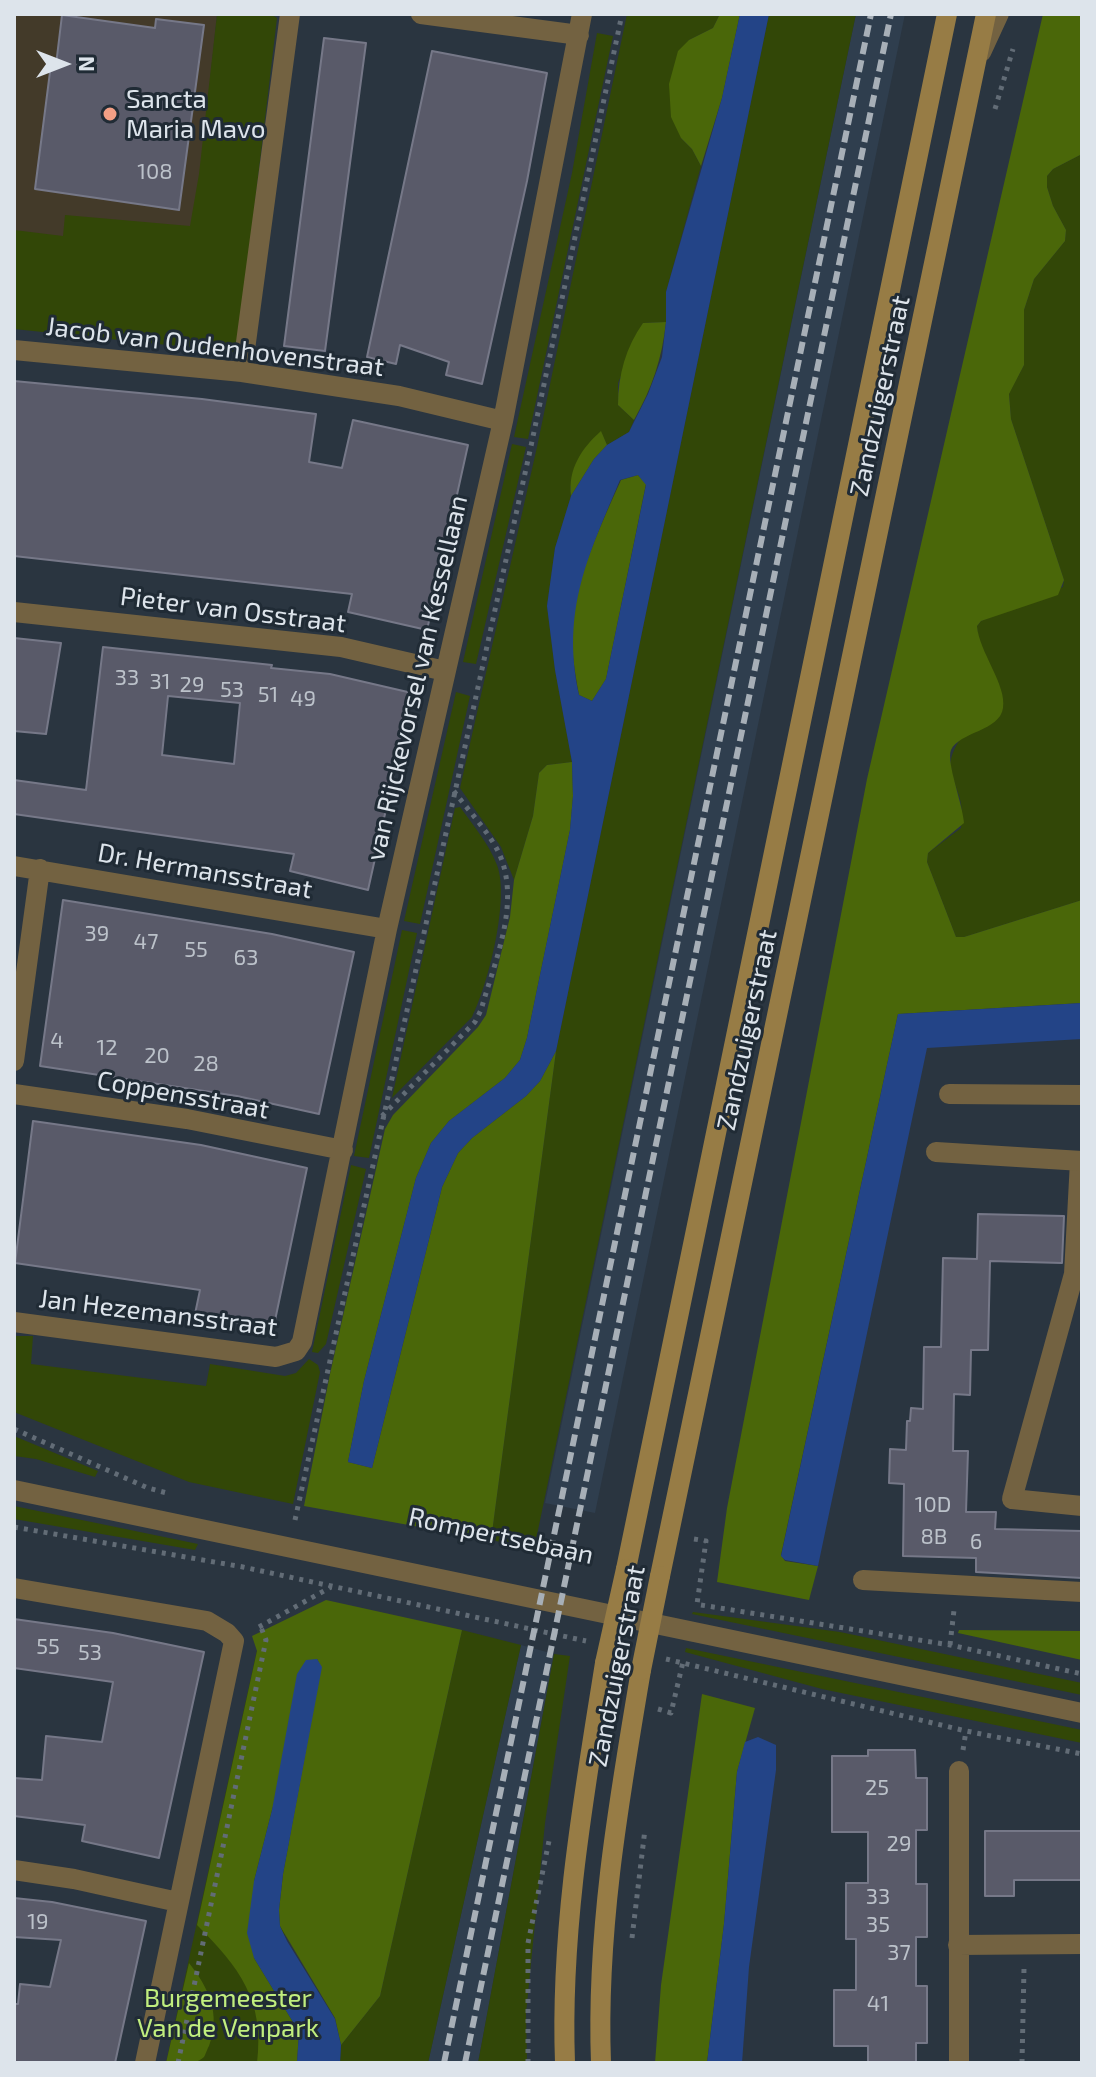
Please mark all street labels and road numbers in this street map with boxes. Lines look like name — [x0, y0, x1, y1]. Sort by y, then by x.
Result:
street label: Zandzuigerstraat — [844, 293, 916, 499]
street label: Jacob van Oudenhovenstraat — [44, 311, 386, 383]
street label: van Rijckevorsel van Kessellaan — [360, 492, 474, 864]
street label: Pieter van Osstraat — [118, 581, 348, 639]
street label: Dr. Hermansstraat — [95, 837, 315, 905]
street label: Zandzuigerstraat — [711, 927, 783, 1133]
street label: Coppensstraat — [95, 1065, 271, 1125]
street label: Jan Hezemansstraat — [37, 1283, 279, 1343]
street label: Rompertsebaan — [406, 1501, 596, 1571]
street label: Zandzuigerstraat — [582, 1563, 652, 1769]

